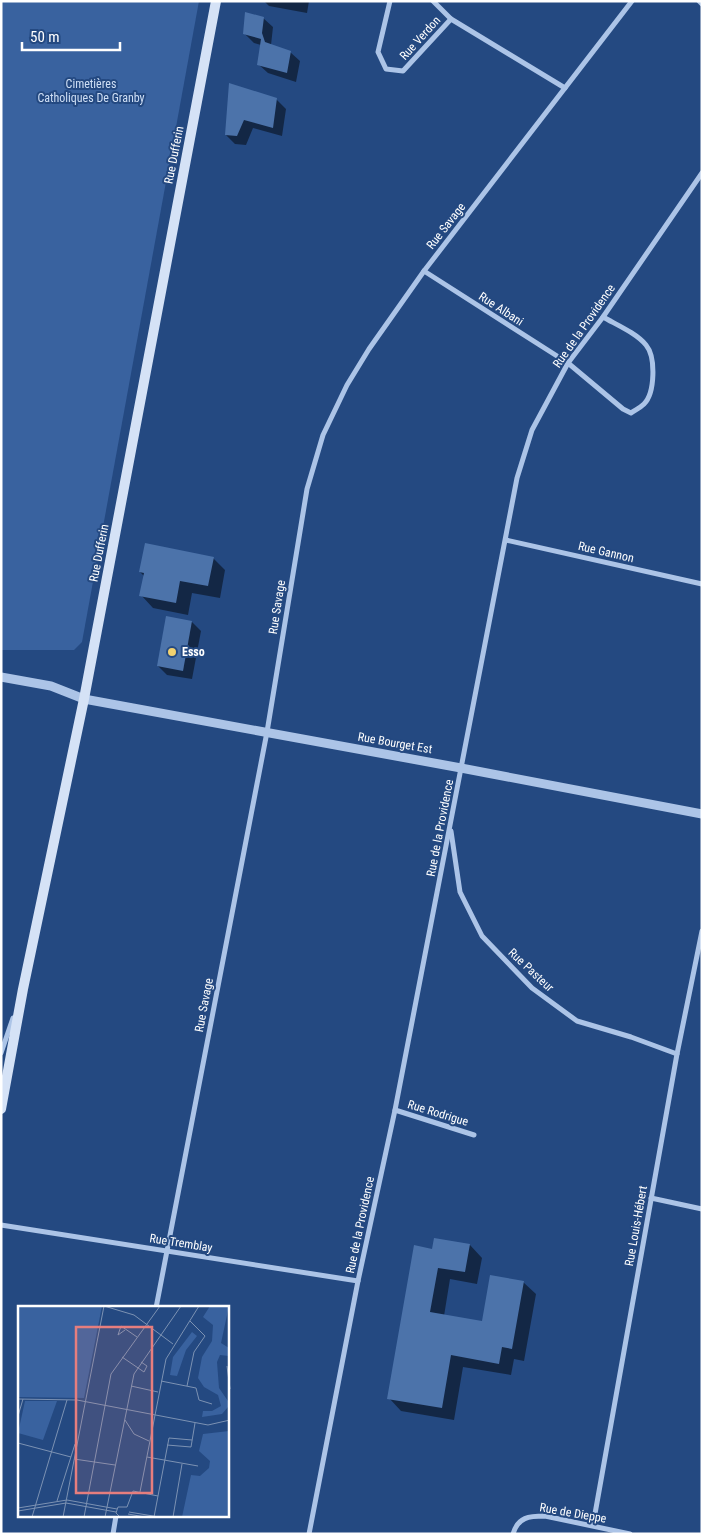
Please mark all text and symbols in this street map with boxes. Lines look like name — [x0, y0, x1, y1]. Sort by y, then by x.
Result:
street label: Rue Verdon — [397, 13, 443, 63]
scale bar — [22, 20, 120, 52]
text: 50 m — [30, 28, 60, 46]
park label: Cimetières Catholiques De Granby — [37, 77, 145, 105]
street label: Rue Dufferin — [162, 125, 186, 185]
street label: Rue Savage — [424, 200, 469, 252]
street label: Rue de la Providence — [550, 281, 618, 370]
street label: Rue Albani — [476, 289, 526, 329]
street label: Rue Dufferin — [87, 523, 111, 583]
street label: Rue Gannon — [577, 539, 635, 565]
street label: Rue Savage — [266, 578, 288, 635]
place label: Esso — [182, 645, 205, 659]
marker: Esso — [166, 646, 178, 658]
street label: Rue Bourget Est — [357, 730, 434, 757]
street label: Rue de la Providence — [424, 778, 456, 878]
street label: Rue Pasteur — [505, 945, 557, 995]
street label: Rue Savage — [192, 976, 216, 1033]
street label: Rue Rodrigue — [406, 1097, 470, 1129]
street label: Rue de la Providence — [343, 1175, 377, 1275]
street label: Rue Louis-Hébert — [622, 1184, 650, 1267]
street label: Rue Tremblay — [148, 1231, 214, 1255]
inset map — [18, 1306, 229, 1518]
street label: Rue de Dieppe — [539, 1500, 608, 1526]

